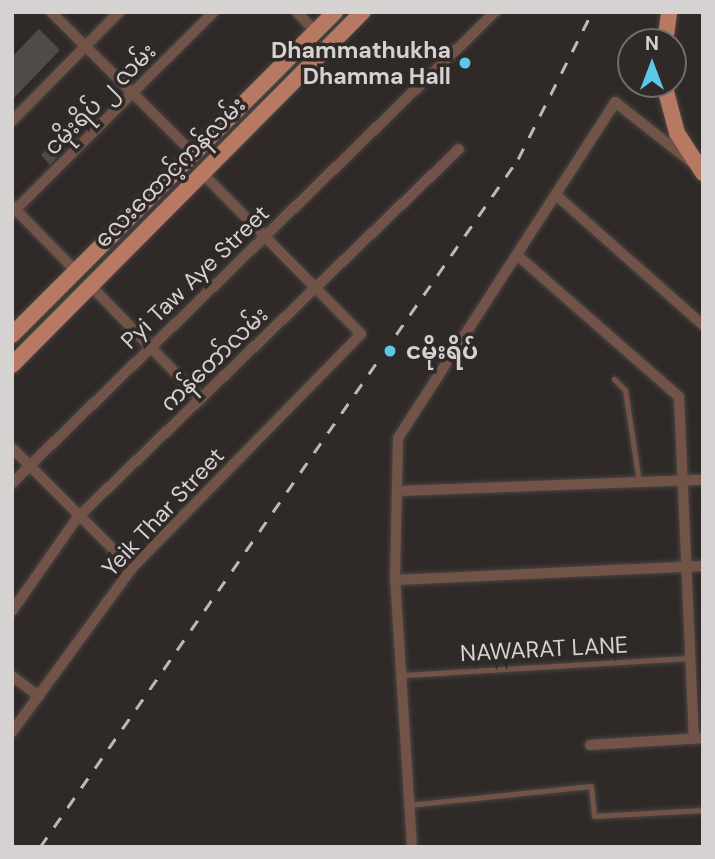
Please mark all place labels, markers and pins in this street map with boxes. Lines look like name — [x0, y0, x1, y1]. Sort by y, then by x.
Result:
place label: Dhammathukha Dhamma Hall — [271, 36, 451, 90]
marker: Dhammathukha Dhamma Hall — [457, 55, 473, 71]
place label: ငမိုးရိပ် — [406, 337, 478, 365]
marker: ငမိုးရိပ် — [380, 341, 400, 361]

